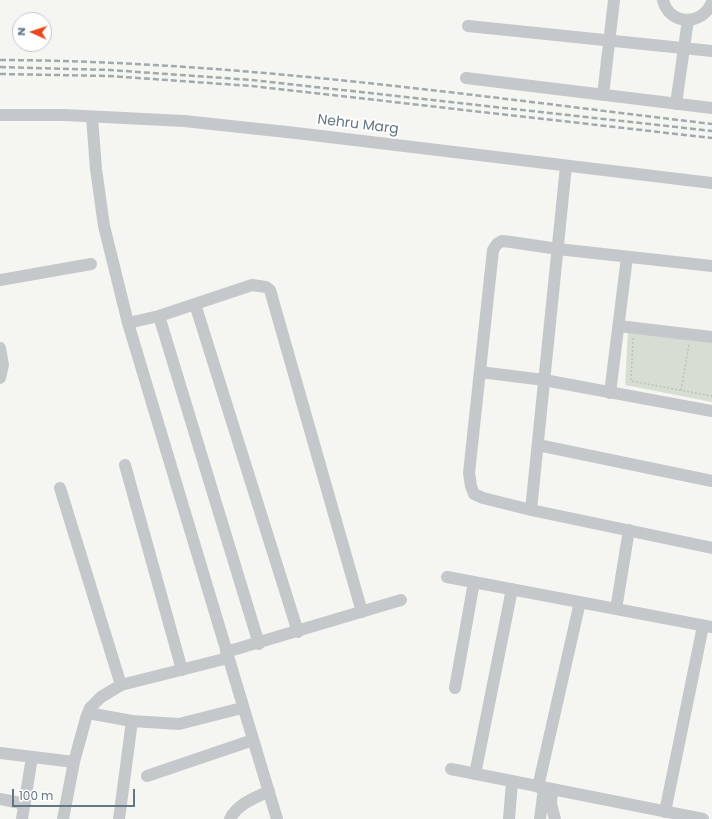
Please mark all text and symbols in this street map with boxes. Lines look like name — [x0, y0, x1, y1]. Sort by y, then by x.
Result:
north arrow — [12, 12, 52, 52]
text: N — [13, 27, 29, 36]
street label: Nehru Marg — [316, 112, 400, 138]
scale bar — [14, 781, 137, 807]
text: 100 m — [19, 787, 53, 804]

